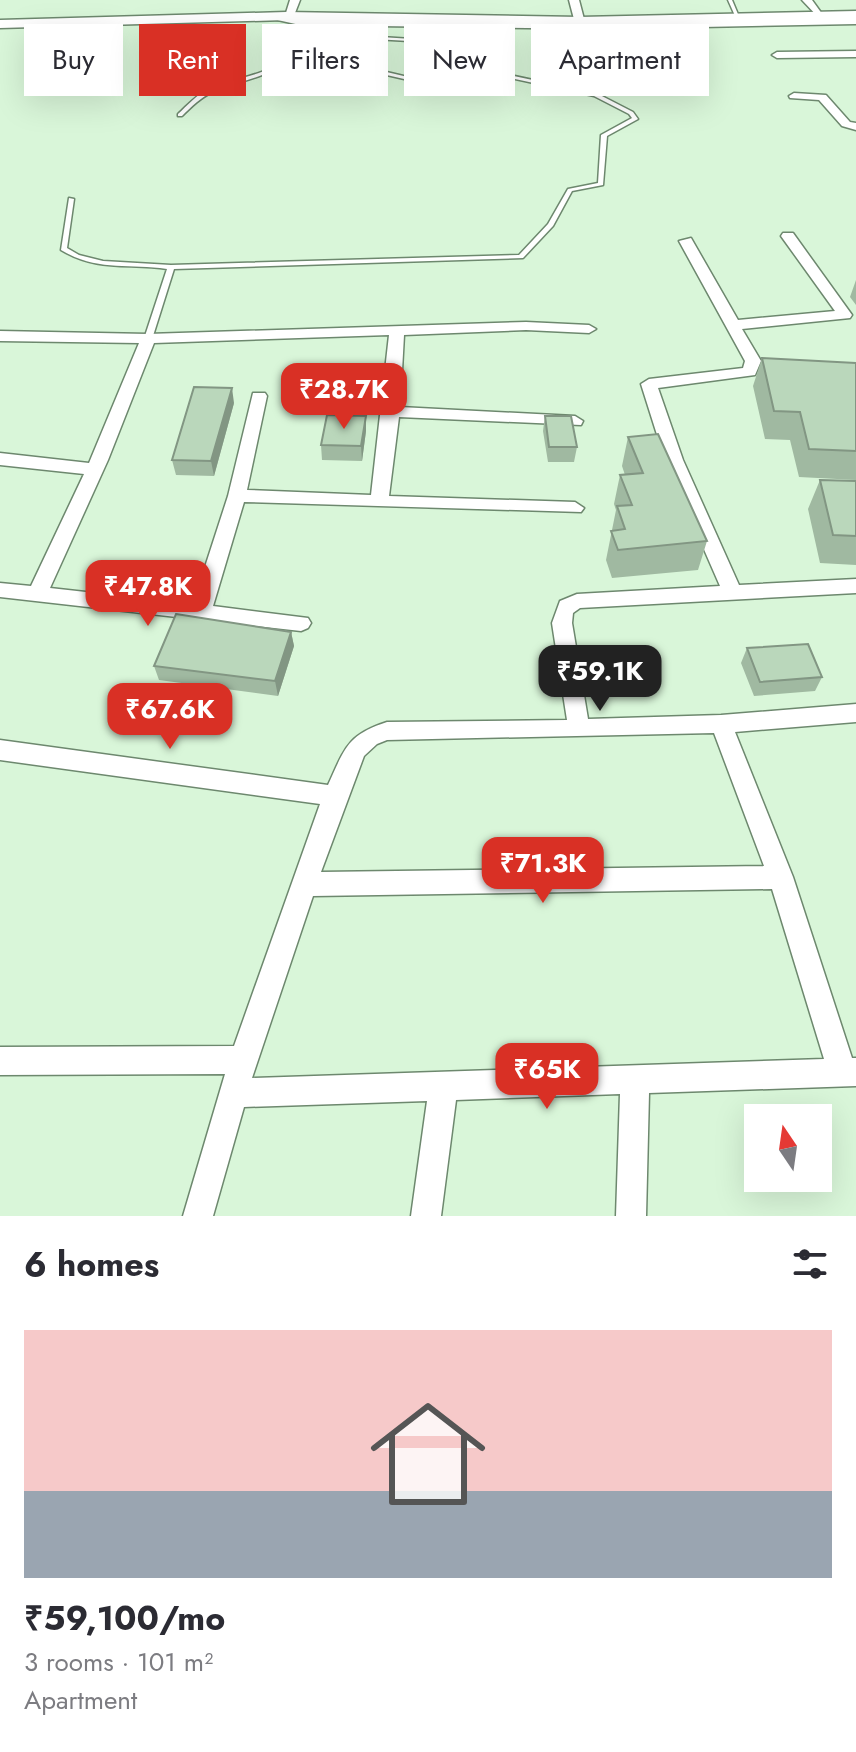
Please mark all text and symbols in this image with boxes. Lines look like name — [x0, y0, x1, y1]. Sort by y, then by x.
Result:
chip: Buy — [24, 24, 123, 96]
chip: Rent — [139, 24, 246, 96]
chip: Filters — [262, 24, 388, 96]
chip: New — [404, 24, 515, 96]
chip: Apartment — [531, 24, 709, 96]
pin: ₹28.7K — [279, 363, 409, 431]
text: ₹28.7K — [299, 370, 389, 408]
pin: ₹47.8K — [83, 560, 213, 628]
text: ₹47.8K — [104, 567, 192, 605]
pin: ₹59.1K — [535, 645, 665, 713]
text: ₹59.1K — [557, 652, 644, 690]
pin: ₹67.6K — [105, 683, 235, 751]
text: ₹67.6K — [125, 690, 215, 728]
pin: ₹71.3K — [478, 837, 608, 905]
text: ₹71.3K — [500, 844, 586, 882]
pin: ₹65K — [500, 1043, 594, 1111]
text: ₹65K — [513, 1050, 581, 1088]
north arrow — [744, 1104, 832, 1192]
map controls — [744, 1104, 832, 1192]
text: 6 homes — [24, 1240, 159, 1289]
icon: filters — [788, 1242, 832, 1286]
icon: home — [356, 1382, 500, 1526]
text: ₹59,100/mo — [24, 1594, 225, 1643]
text: 3 rooms · 101 m² — [24, 1643, 213, 1681]
text: Apartment — [24, 1681, 137, 1719]

